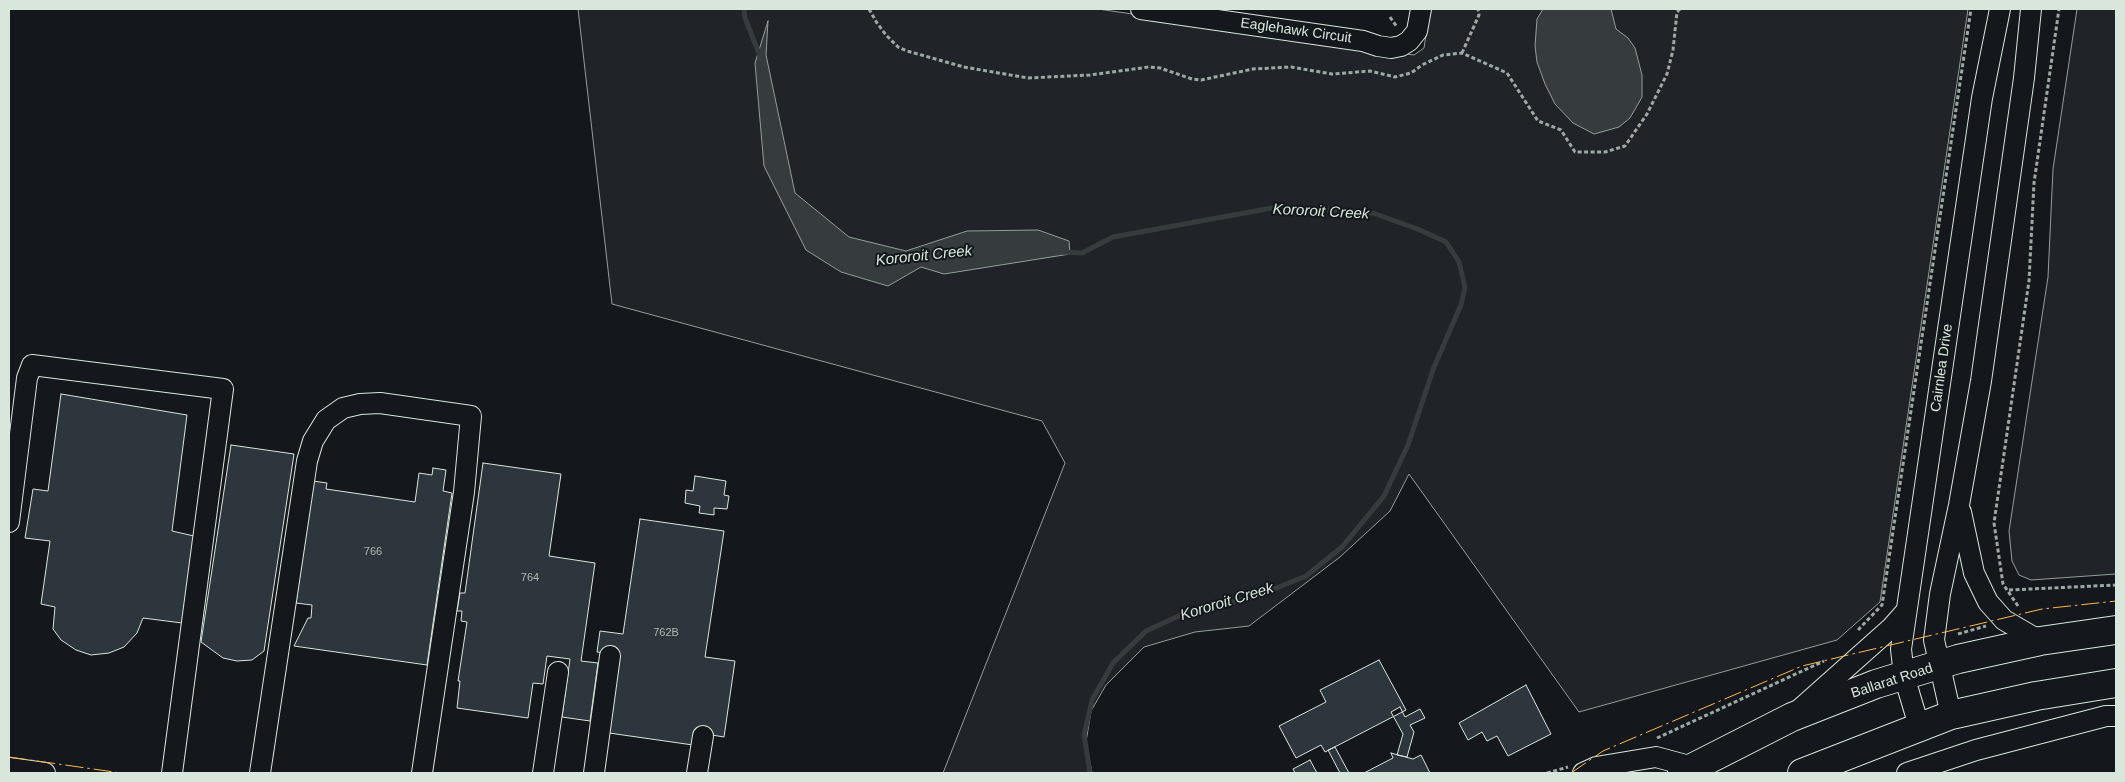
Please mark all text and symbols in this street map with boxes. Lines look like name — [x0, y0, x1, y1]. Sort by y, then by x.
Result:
street label: Eaglehawk Circuit — [1239, 15, 1353, 47]
water label: Kororoit Creek — [1272, 200, 1370, 224]
water label: Kororoit Creek — [875, 242, 973, 270]
street label: Cairnlea Drive — [1928, 323, 1956, 413]
house number: 766 — [364, 545, 382, 559]
house number: 764 — [521, 571, 539, 585]
water label: Kororoit Creek — [1178, 579, 1276, 625]
house number: 762B — [653, 626, 679, 640]
street label: Ballarat Road — [1849, 660, 1935, 702]

